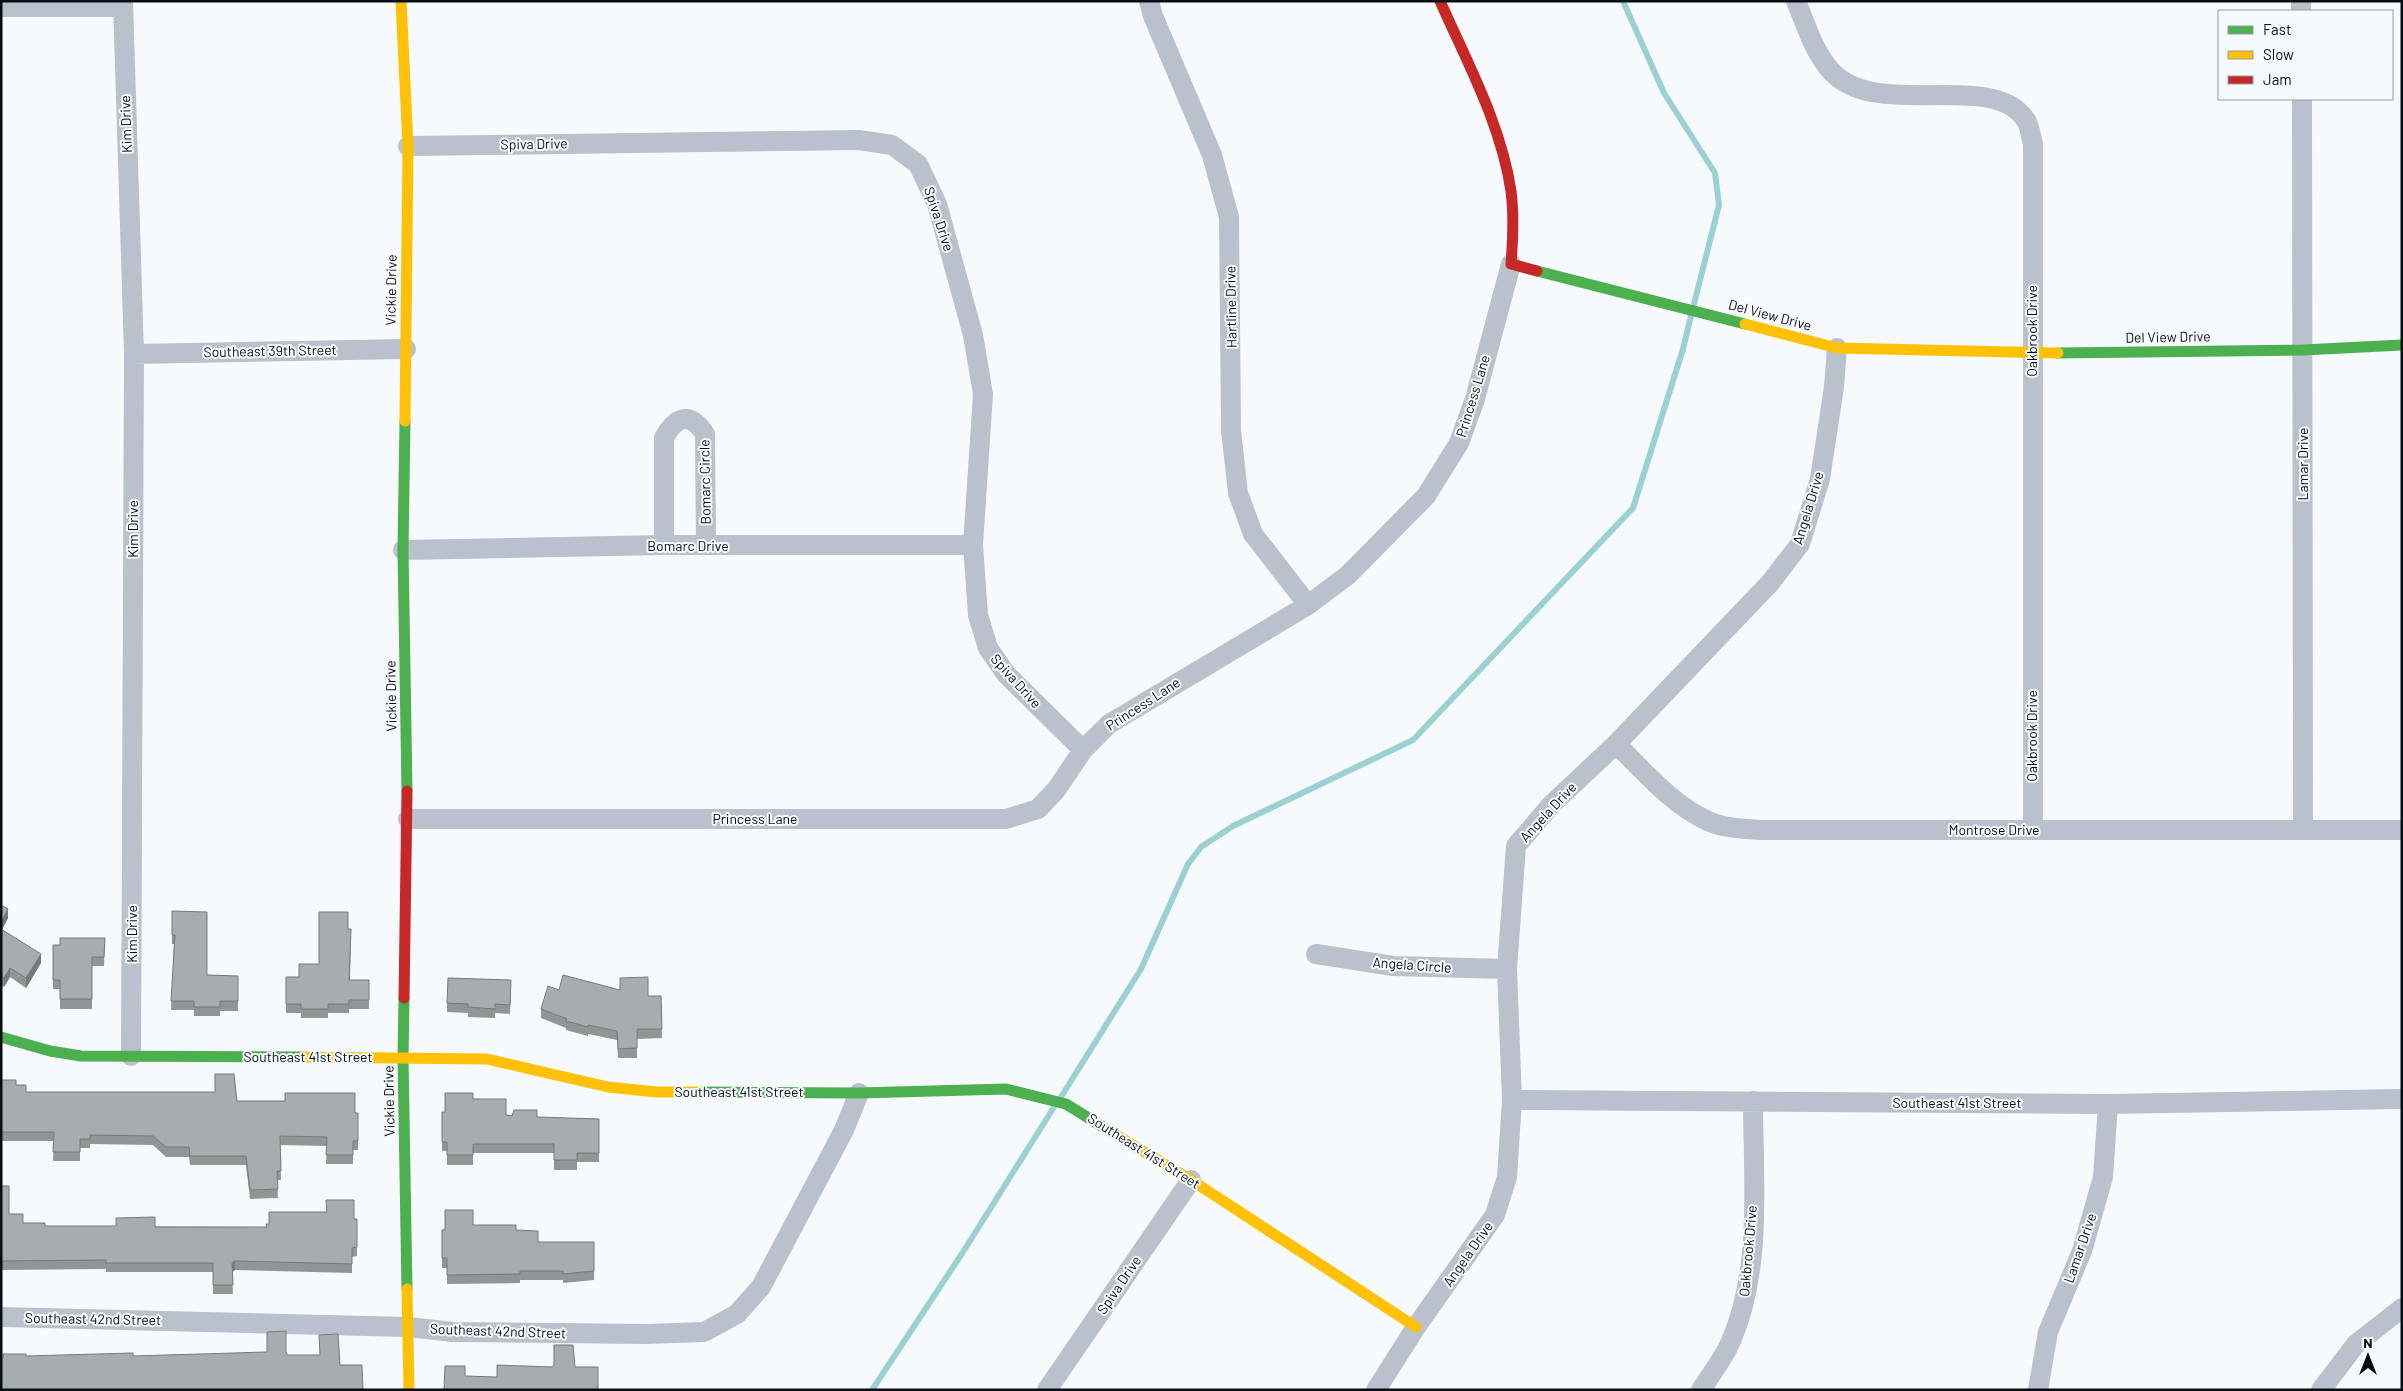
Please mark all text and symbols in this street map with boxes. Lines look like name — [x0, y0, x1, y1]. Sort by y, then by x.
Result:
legend — [2218, 10, 2393, 100]
text: Fast — [2263, 20, 2291, 38]
text: Slow — [2263, 45, 2294, 63]
text: Jam — [2263, 70, 2292, 88]
street label: Kim Drive — [116, 95, 135, 153]
street label: Spiva Drive — [500, 134, 568, 153]
street label: Spiva Drive — [921, 184, 958, 253]
street label: Vickie Drive — [381, 254, 400, 326]
street label: Hartline Drive — [1221, 266, 1240, 348]
street label: Oakbrook Drive — [2023, 285, 2040, 377]
street label: Del View Drive — [1727, 295, 1814, 334]
street label: Del View Drive — [2125, 327, 2211, 346]
street label: Southeast 39th Street — [203, 341, 337, 360]
street label: Princess Lane — [1452, 353, 1493, 439]
street label: Lamar Drive — [2294, 428, 2311, 500]
street label: Bomarc Circle — [695, 439, 714, 525]
street label: Angela Drive — [1788, 469, 1827, 546]
street label: Kim Drive — [124, 500, 141, 558]
street label: Bomarc Drive — [647, 537, 729, 554]
street label: Spiva Drive — [988, 650, 1045, 711]
street label: Vickie Drive — [381, 660, 400, 732]
street label: Princess Lane — [1102, 673, 1183, 734]
street label: Oakbrook Drive — [2023, 690, 2040, 782]
street label: Angela Drive — [1516, 778, 1580, 845]
street label: Princess Lane — [712, 810, 798, 827]
street label: Montrose Drive — [1948, 821, 2040, 838]
street label: Kim Drive — [123, 905, 140, 963]
street label: Angela Circle — [1372, 953, 1452, 976]
street label: Southeast 41st Street — [243, 1048, 373, 1065]
street label: Vickie Drive — [379, 1065, 398, 1137]
street label: Southeast 41st Street — [674, 1083, 804, 1100]
street label: Southeast 41st Street — [1892, 1094, 2022, 1111]
street label: Southeast 41st Street — [1085, 1109, 1204, 1192]
street label: Oakbrook Drive — [1735, 1205, 1760, 1297]
street label: Lamar Drive — [2060, 1211, 2099, 1285]
street label: Angela Drive — [1439, 1218, 1496, 1289]
street label: Spiva Drive — [1093, 1252, 1144, 1317]
street label: Southeast 42nd Street — [25, 1309, 161, 1328]
street label: Southeast 42nd Street — [430, 1320, 566, 1341]
north arrow — [2343, 1331, 2393, 1381]
text: N — [2363, 1334, 2373, 1351]

